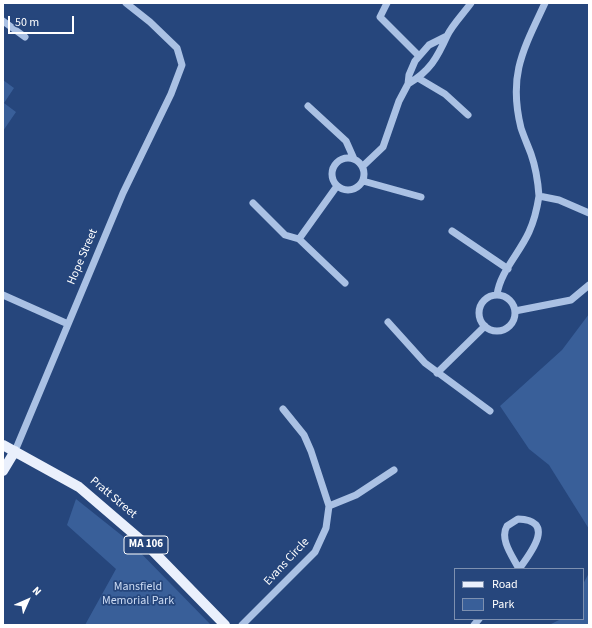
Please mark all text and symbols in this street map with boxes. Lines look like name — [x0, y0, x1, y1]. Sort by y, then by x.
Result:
scale bar — [10, 8, 76, 34]
text: 50 m — [15, 14, 39, 31]
street label: Hope Street — [65, 227, 101, 287]
street label: Pratt Street — [87, 474, 139, 522]
street label: Evans Circle — [261, 535, 313, 589]
road number: MA 106 — [124, 536, 168, 554]
legend — [454, 568, 584, 620]
text: Road — [492, 576, 518, 593]
north arrow — [8, 580, 48, 620]
park label: Mansfield Memorial Park — [102, 580, 174, 608]
text: N — [29, 583, 45, 599]
text: Park — [492, 596, 514, 613]

